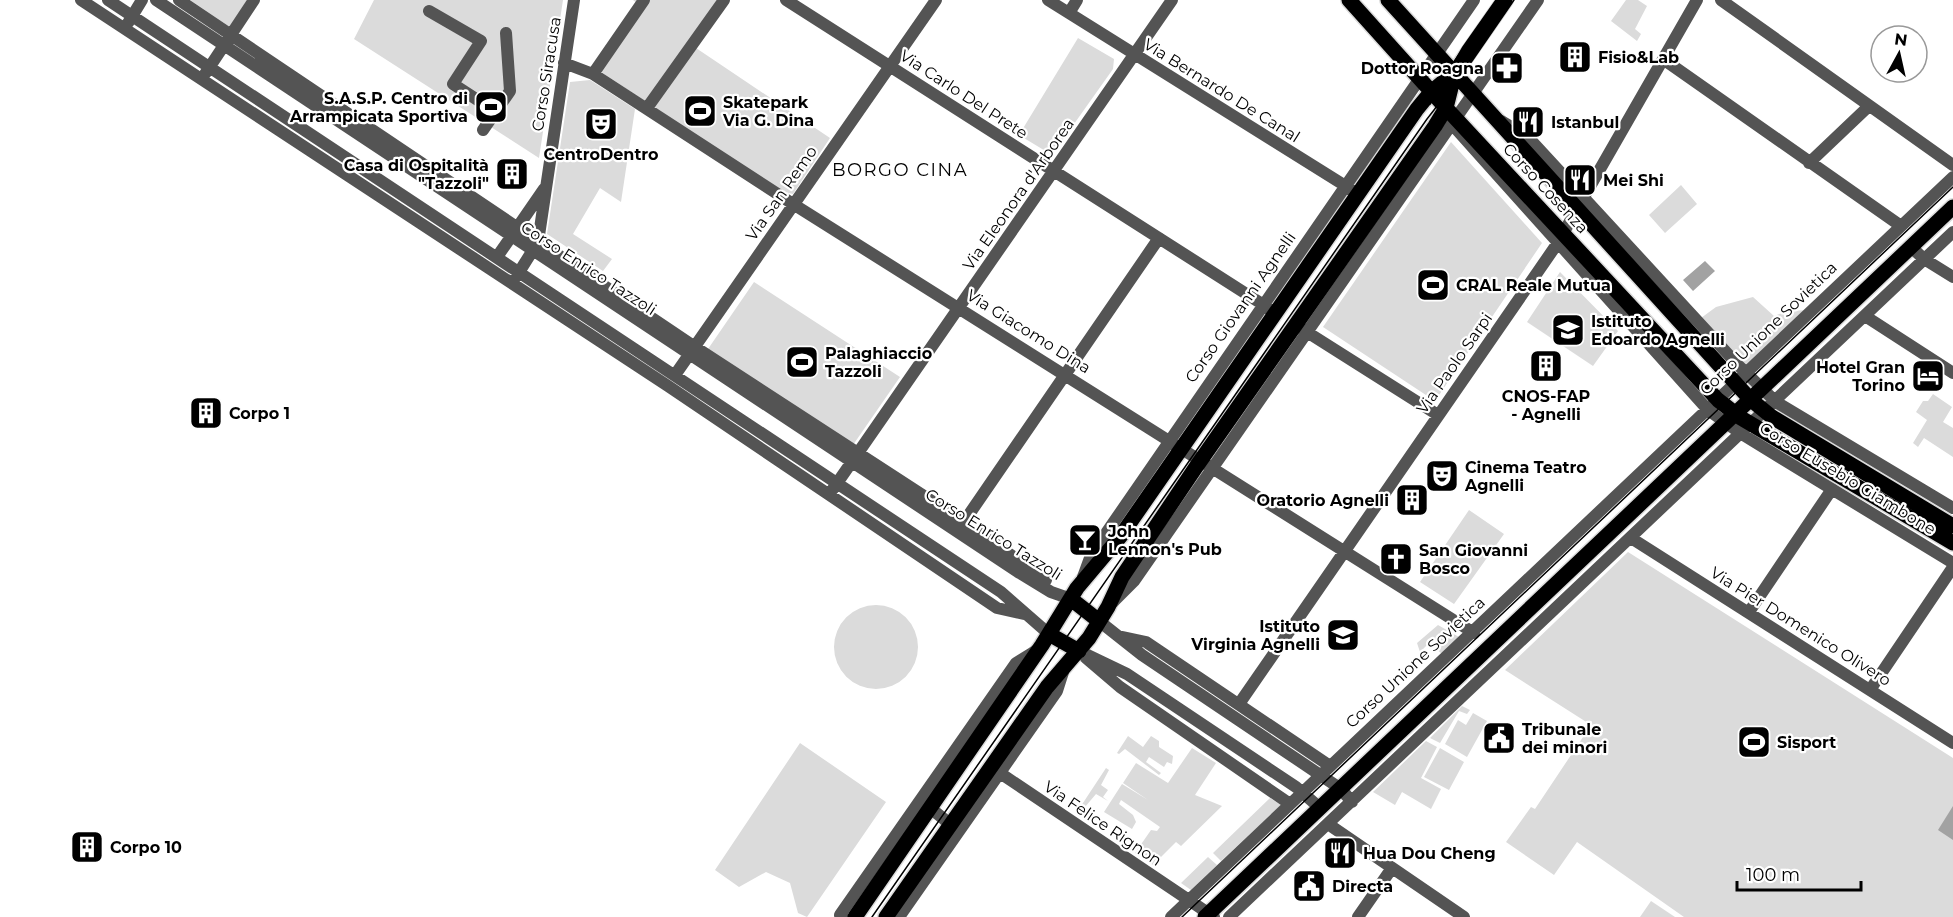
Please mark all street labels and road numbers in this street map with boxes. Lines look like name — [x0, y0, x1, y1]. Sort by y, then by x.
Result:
street label: Corso Siracusa — [528, 15, 565, 133]
street label: Via Bernardo De Canal — [1140, 34, 1303, 146]
street label: Via Carlo Del Prete — [896, 46, 1031, 143]
street label: Via Eleonora d'Arborea — [959, 115, 1078, 274]
street label: Corso Cosenza — [1499, 139, 1592, 237]
street label: Via San Remo — [742, 142, 821, 244]
street label: Corso Enrico Tazzoli — [517, 218, 660, 319]
street label: Corso Giovanni Agnelli — [1181, 228, 1300, 386]
street label: Corso Unione Sovietica — [1696, 258, 1841, 399]
street label: Via Giacomo Dina — [963, 286, 1094, 377]
street label: Via Paolo Sarpi — [1413, 309, 1496, 417]
street label: Corso Eusebio Giambone — [1756, 418, 1939, 539]
street label: Corso Enrico Tazzoli — [922, 485, 1066, 584]
street label: Via Pier Domenico Olivero — [1707, 563, 1895, 690]
street label: Corso Unione Sovietica — [1342, 593, 1489, 732]
street label: Via Felice Rignon — [1040, 777, 1165, 870]

